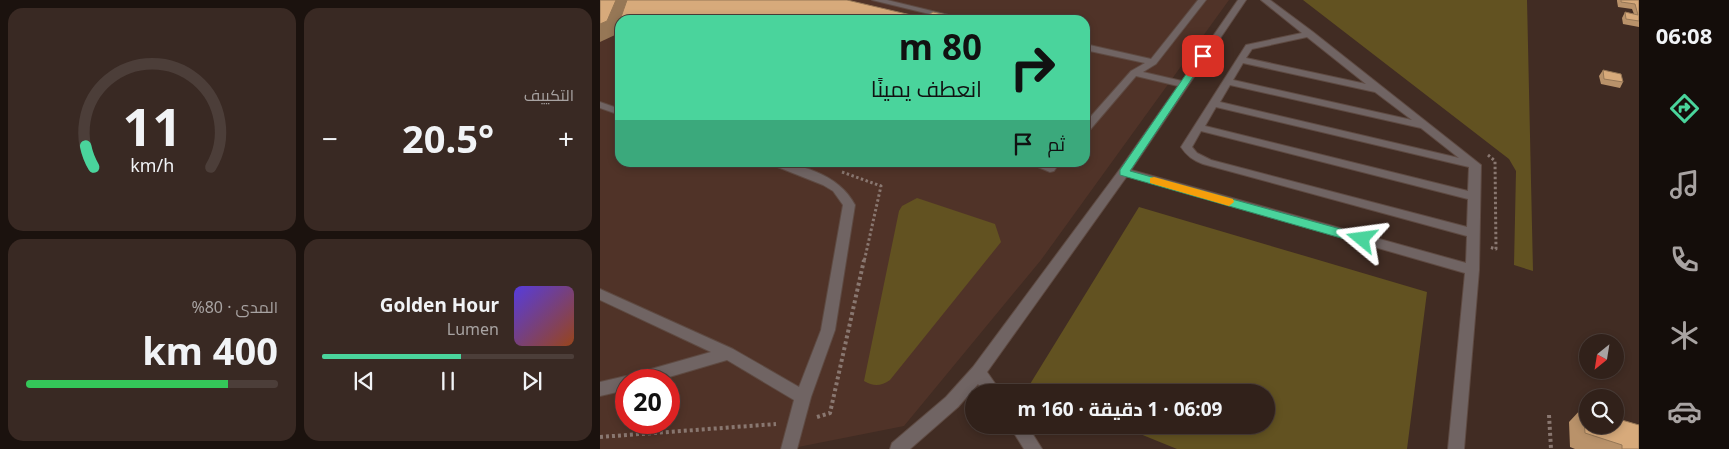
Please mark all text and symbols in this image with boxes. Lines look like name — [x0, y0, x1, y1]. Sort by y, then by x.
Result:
text: 06:08 — [1656, 20, 1712, 50]
text: 80 m — [899, 23, 982, 70]
icon: right — [1000, 35, 1065, 100]
pin — [1182, 35, 1224, 77]
icon: arrive — [1189, 42, 1217, 70]
text: انعطف يمينًا — [871, 73, 982, 103]
text: التكييف — [524, 84, 574, 106]
text: 11 — [122, 90, 182, 161]
icon: directions — [1667, 91, 1702, 126]
text: 20.5° — [402, 112, 494, 164]
text: − — [322, 119, 338, 157]
text: + — [558, 119, 574, 157]
icon: arrive — [1009, 130, 1037, 158]
text: ثم — [1047, 131, 1065, 157]
text: km/h — [130, 153, 174, 177]
icon: music — [1667, 167, 1702, 202]
position arrow — [1335, 212, 1387, 264]
icon: phone — [1667, 242, 1702, 277]
text: Golden Hour — [380, 292, 499, 318]
text: المدى · 80% — [191, 296, 278, 318]
text: Lumen — [447, 318, 499, 340]
icon: climate — [1667, 318, 1702, 353]
text: 400 km — [142, 324, 278, 376]
north arrow — [1579, 334, 1624, 379]
map controls — [1579, 334, 1624, 434]
icon: previous — [350, 367, 378, 395]
icon: pause — [434, 367, 462, 395]
icon: next — [518, 367, 546, 395]
speed limit sign: 20 — [615, 369, 680, 434]
button: search — [1579, 389, 1624, 434]
icon: car — [1667, 394, 1702, 429]
text: 06:09 · 1 دقيقة · 160 m — [1018, 396, 1222, 422]

